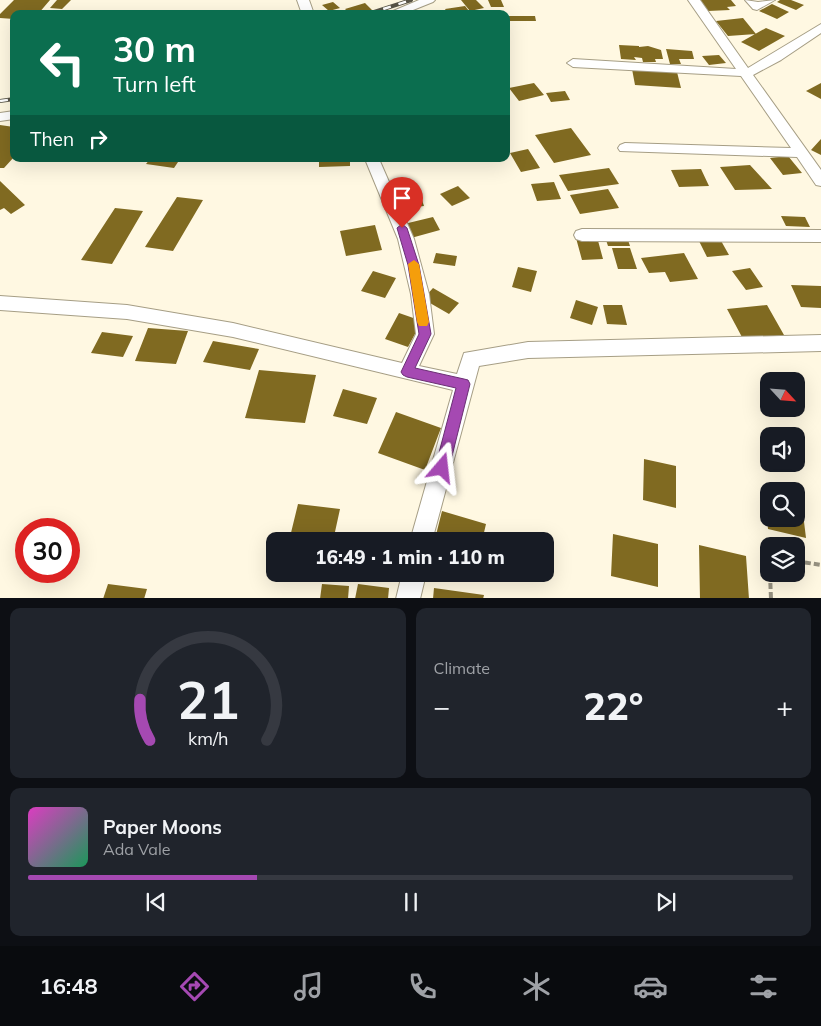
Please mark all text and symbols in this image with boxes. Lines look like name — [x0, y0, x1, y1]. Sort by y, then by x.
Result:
text: 30 m — [113, 27, 196, 71]
icon: left — [30, 30, 95, 95]
text: Turn left — [113, 70, 196, 98]
icon: right — [84, 125, 112, 153]
text: Then — [30, 127, 74, 151]
pin — [381, 177, 423, 228]
icon: arrive — [388, 184, 416, 212]
north arrow — [760, 372, 805, 418]
map controls — [760, 372, 805, 582]
button: sound — [760, 427, 805, 472]
position arrow — [415, 441, 467, 493]
button: search — [760, 482, 805, 527]
speed limit sign: 30 — [15, 518, 80, 583]
button: layers — [760, 537, 805, 582]
text: 16:49 · 1 min · 110 m — [315, 545, 505, 569]
text: Climate — [434, 658, 490, 678]
text: 21 — [177, 667, 239, 732]
text: 22° — [583, 682, 643, 730]
text: − — [434, 689, 450, 724]
text: + — [776, 689, 793, 724]
text: km/h — [188, 727, 228, 749]
text: Paper Moons — [103, 815, 222, 839]
text: Ada Vale — [103, 839, 170, 859]
icon: previous — [142, 888, 170, 916]
icon: pause — [397, 888, 425, 916]
icon: next — [652, 888, 680, 916]
icon: directions — [177, 969, 212, 1004]
icon: music — [291, 969, 326, 1004]
icon: phone — [405, 969, 440, 1004]
icon: climate — [519, 969, 554, 1004]
icon: car — [633, 969, 668, 1004]
icon: filters — [746, 969, 781, 1004]
text: 16:48 — [39, 972, 98, 1000]

